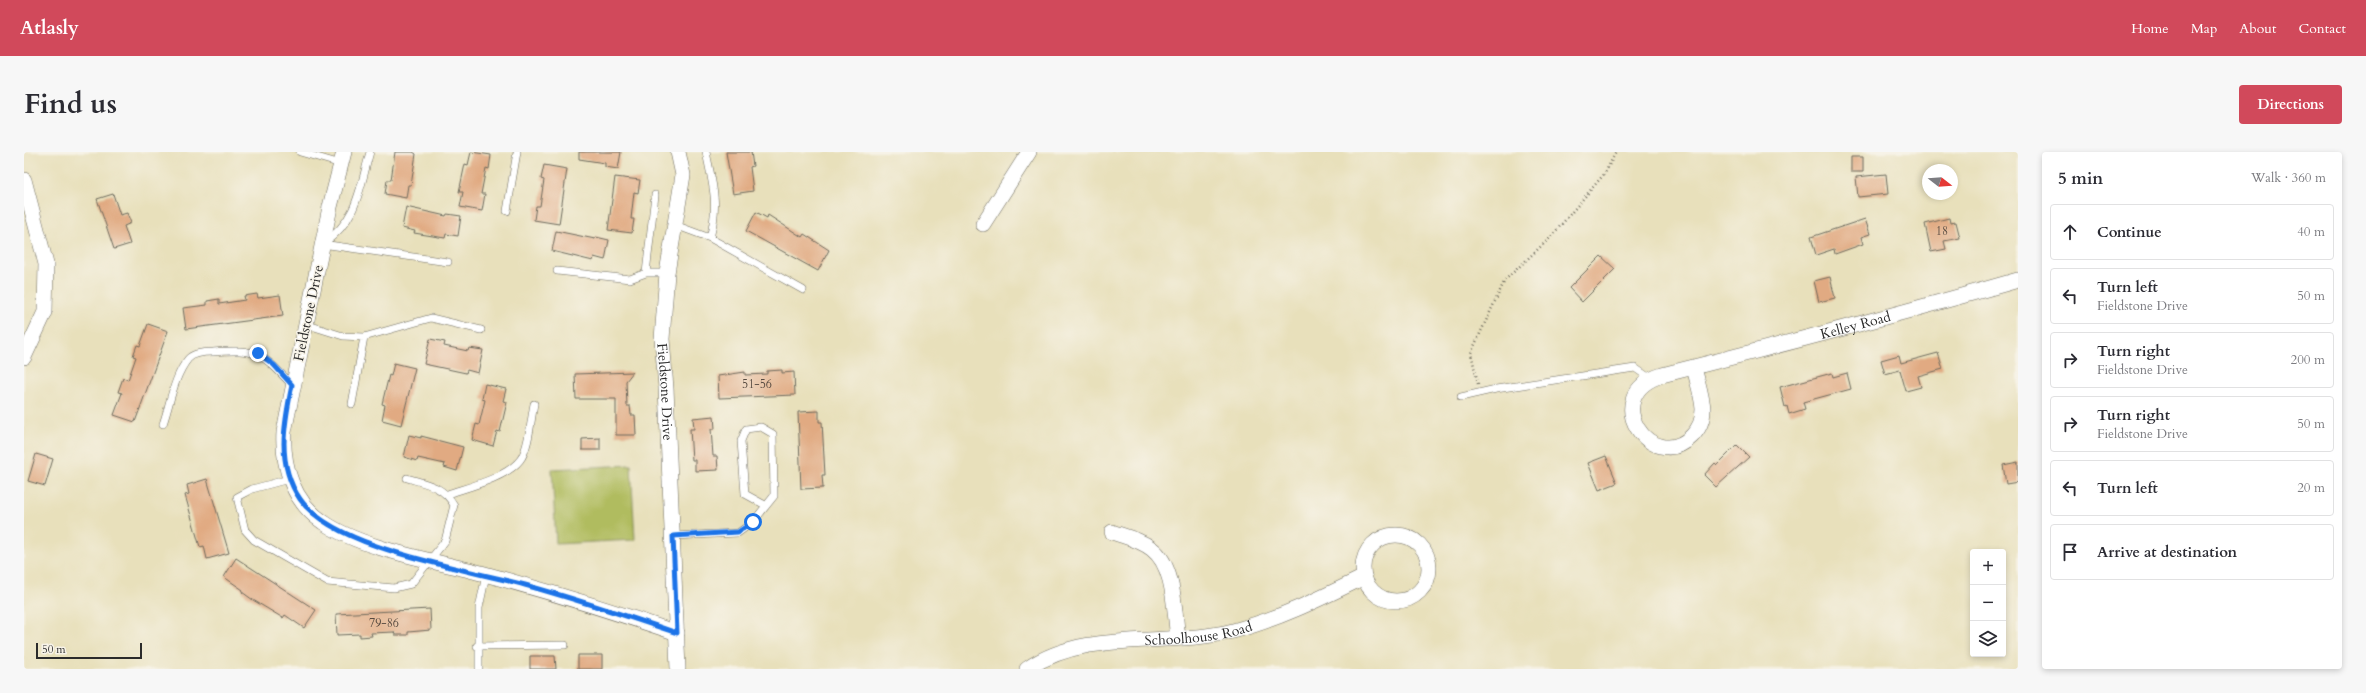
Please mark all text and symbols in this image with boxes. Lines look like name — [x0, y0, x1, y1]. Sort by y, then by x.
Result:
text: Atlasly — [20, 15, 79, 41]
text: Home — [2131, 19, 2169, 38]
text: Map — [2191, 19, 2217, 38]
text: About — [2239, 19, 2276, 38]
text: Contact — [2298, 19, 2346, 38]
text: Find us — [24, 85, 117, 123]
button: Directions — [2239, 85, 2342, 124]
north arrow — [1922, 164, 1958, 200]
text: 5 min — [2058, 167, 2103, 190]
text: Walk · 360 m — [2251, 169, 2326, 187]
icon: ahead — [2059, 221, 2081, 243]
text: Continue — [2097, 222, 2162, 242]
house number: 18 — [1936, 223, 1948, 239]
text: 40 m — [2297, 223, 2325, 241]
street label: Fieldstone Drive — [289, 263, 328, 363]
text: Turn left — [2097, 277, 2158, 297]
icon: left — [2059, 285, 2081, 307]
text: 50 m — [2297, 287, 2325, 305]
text: Fieldstone Drive — [2097, 297, 2188, 315]
street label: Kelley Road — [1818, 307, 1893, 344]
text: Turn right — [2097, 341, 2170, 361]
street label: Fieldstone Drive — [652, 342, 677, 441]
route end — [249, 344, 267, 362]
icon: right — [2059, 349, 2081, 371]
text: 200 m — [2291, 351, 2325, 369]
text: Fieldstone Drive — [2097, 361, 2188, 379]
house number: 51-56 — [742, 376, 772, 392]
text: Turn right — [2097, 405, 2170, 425]
icon: right — [2059, 413, 2081, 435]
text: 50 m — [2297, 415, 2325, 433]
text: Fieldstone Drive — [2097, 425, 2188, 443]
icon: left — [2059, 477, 2081, 499]
text: Turn left — [2097, 478, 2158, 498]
text: 20 m — [2297, 479, 2325, 497]
route start — [744, 513, 762, 531]
icon: arrive — [2059, 541, 2081, 563]
text: Arrive at destination — [2097, 542, 2237, 562]
map controls — [1970, 549, 2006, 657]
button: + — [1970, 549, 2006, 585]
button: − — [1970, 585, 2006, 621]
house number: 79-86 — [369, 615, 399, 631]
street label: Schoolhouse Road — [1144, 617, 1255, 650]
button: layers — [1970, 621, 2006, 657]
scale bar — [36, 641, 142, 660]
text: 50 m — [42, 642, 66, 657]

